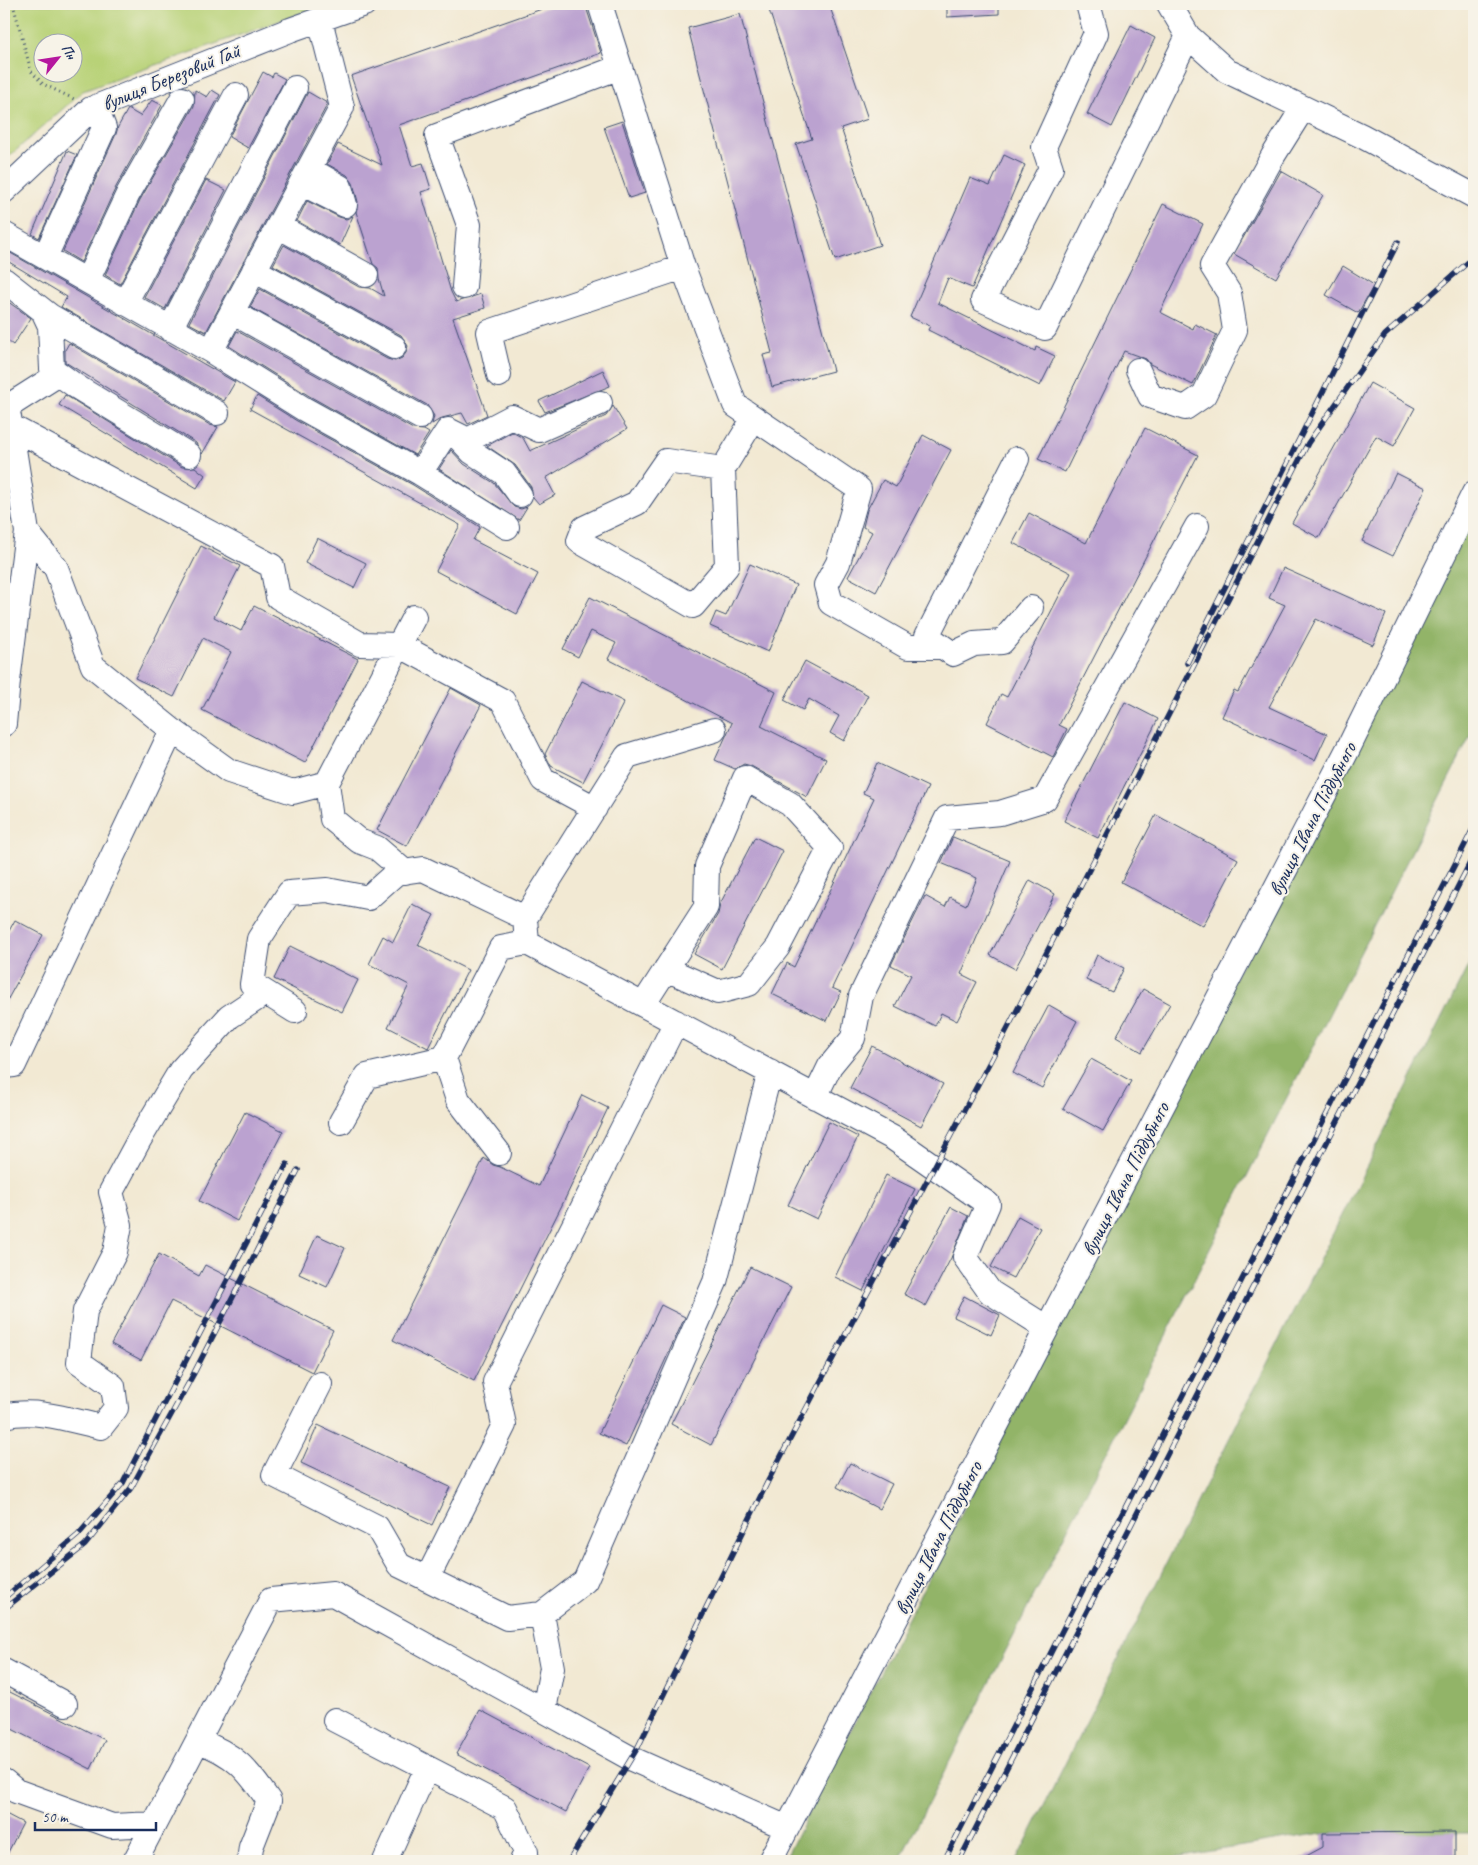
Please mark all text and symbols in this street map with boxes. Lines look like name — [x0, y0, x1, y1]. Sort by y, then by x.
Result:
north arrow — [32, 32, 82, 82]
street label: вулиця Березовий Гай — [98, 37, 245, 117]
text: Пн — [58, 41, 80, 63]
street label: вулиця Івана Піддубного — [1262, 737, 1363, 900]
street label: вулиця Івана Піддубного — [1075, 1097, 1176, 1260]
street label: вулиця Івана Піддубного — [888, 1456, 989, 1619]
scale bar — [35, 1800, 156, 1832]
text: 50 m — [42, 1808, 69, 1827]

